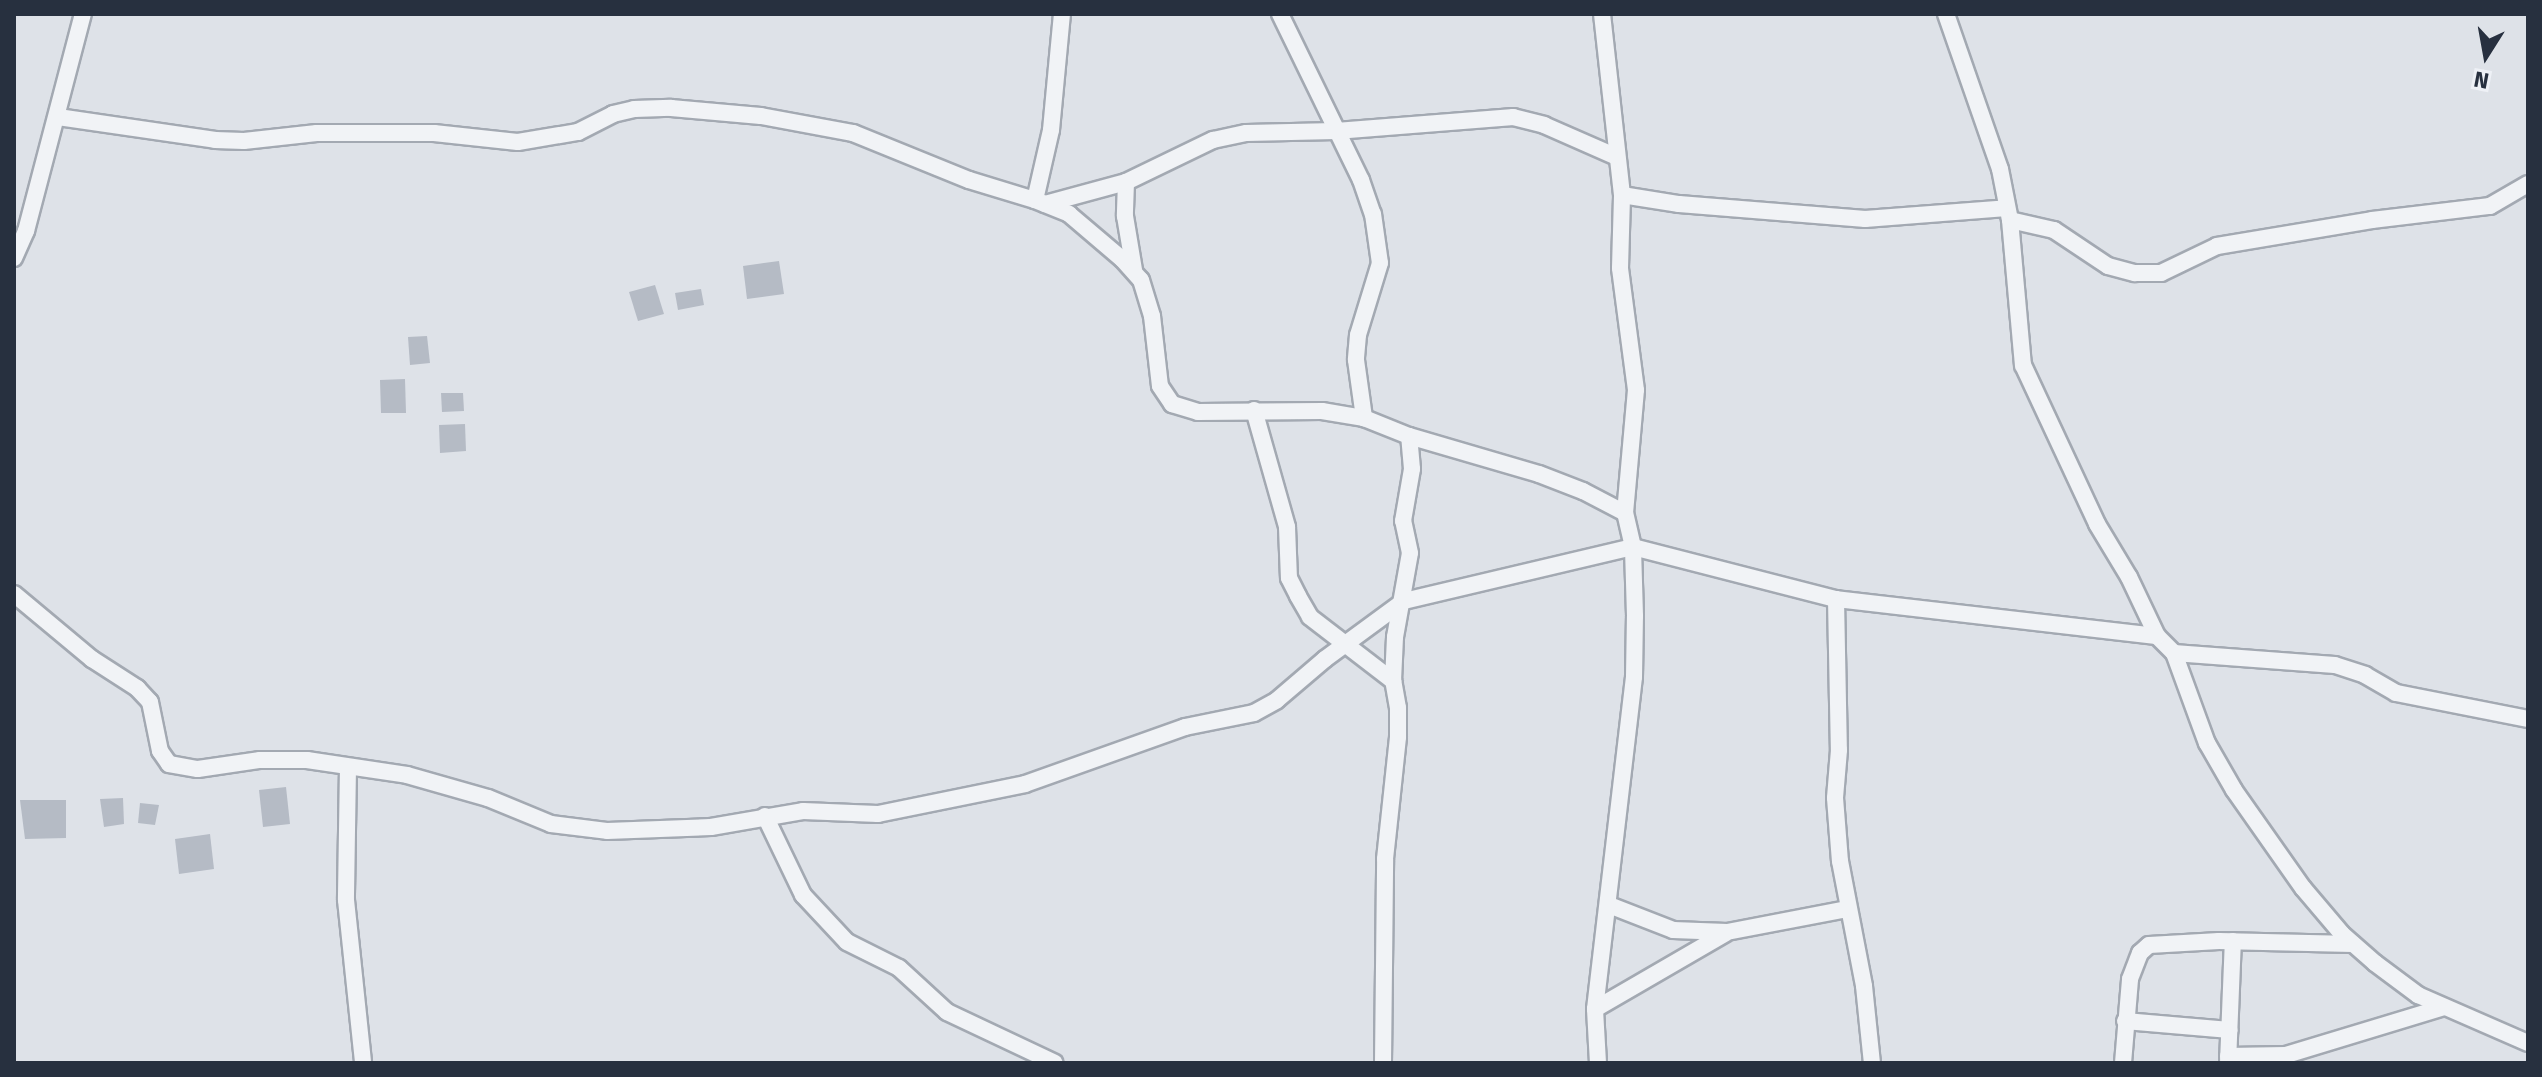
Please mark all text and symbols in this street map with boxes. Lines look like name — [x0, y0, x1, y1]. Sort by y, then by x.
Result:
north arrow — [2446, 16, 2526, 96]
text: N — [2472, 65, 2491, 95]

